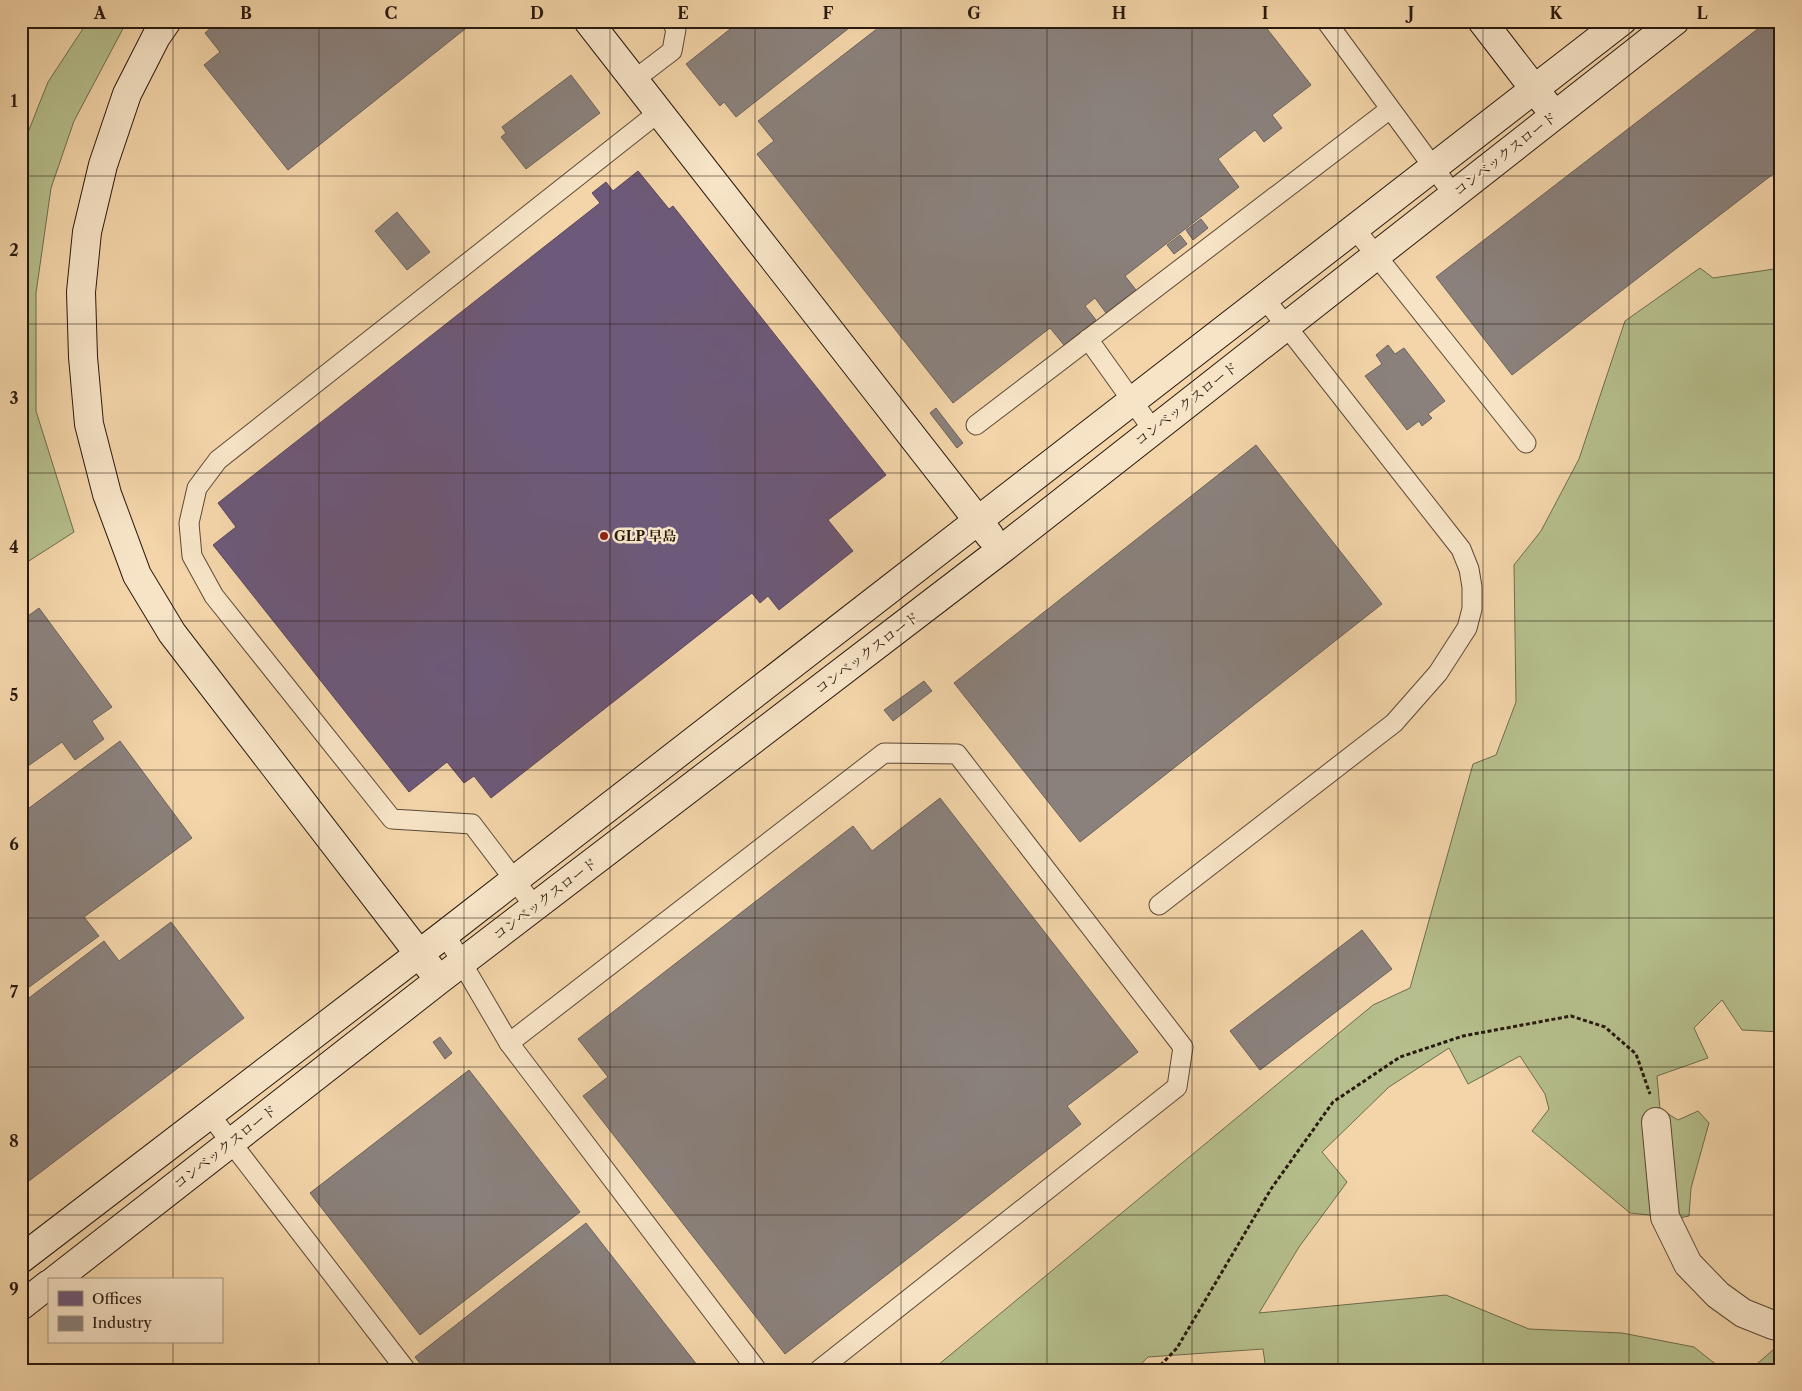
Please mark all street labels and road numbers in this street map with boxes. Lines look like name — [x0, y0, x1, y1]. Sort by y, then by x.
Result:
street label: コンベックスロード — [1450, 108, 1560, 200]
street label: コンベックスロード — [1131, 358, 1241, 450]
street label: コンベックスロード — [811, 608, 923, 698]
street label: コンベックスロード — [489, 854, 601, 944]
street label: コンベックスロード — [170, 1101, 280, 1193]

